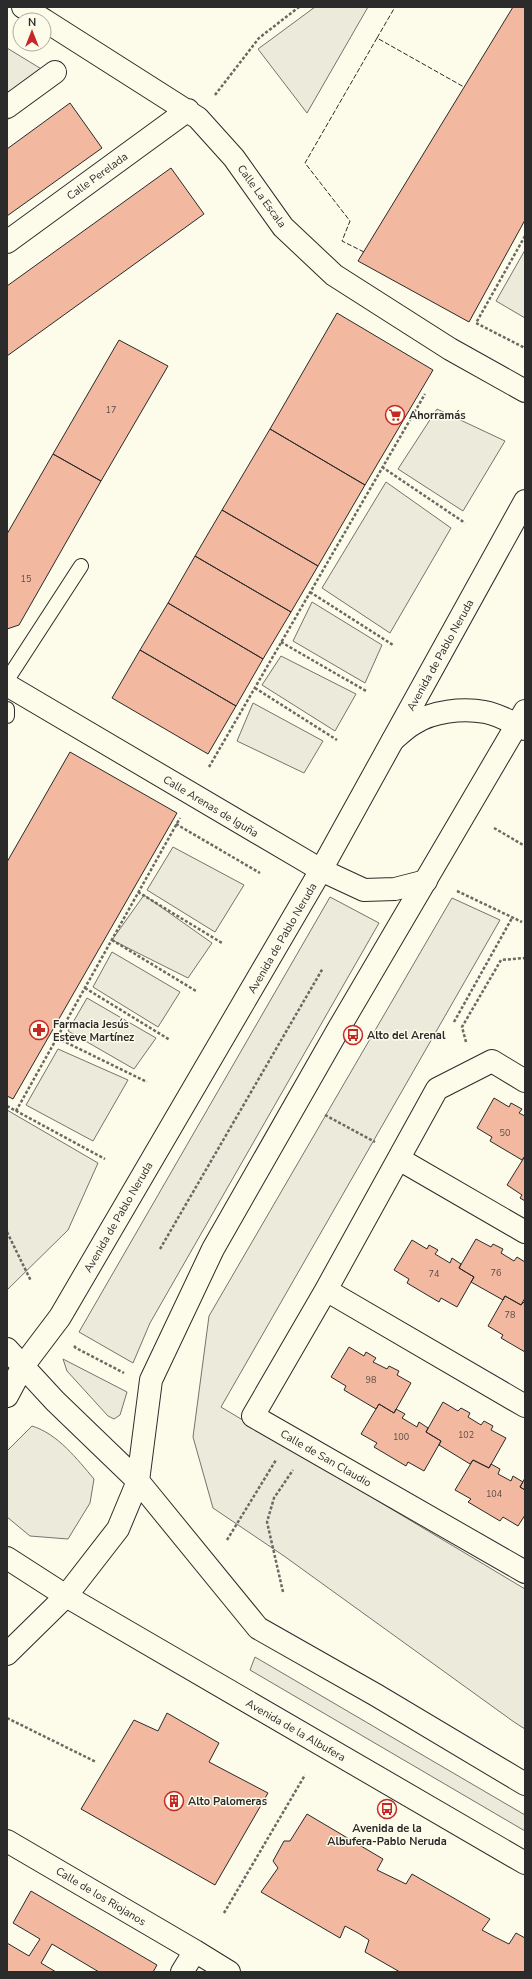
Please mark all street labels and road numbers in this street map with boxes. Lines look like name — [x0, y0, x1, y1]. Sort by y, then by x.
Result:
street label: Calle Perelada — [64, 149, 131, 204]
street label: Calle La Escala — [234, 162, 290, 231]
street label: Avenida de Pablo Neruda — [403, 597, 478, 714]
street label: Calle Arenas de Iguña — [160, 772, 261, 841]
street label: Avenida de Pablo Neruda — [245, 880, 320, 996]
street label: Avenida de Pablo Neruda — [81, 1159, 156, 1275]
street label: Calle de San Claudio — [278, 1426, 374, 1491]
street label: Avenida de la Albufera — [243, 1696, 349, 1765]
street label: Calle de los Riojanos — [53, 1864, 149, 1929]

